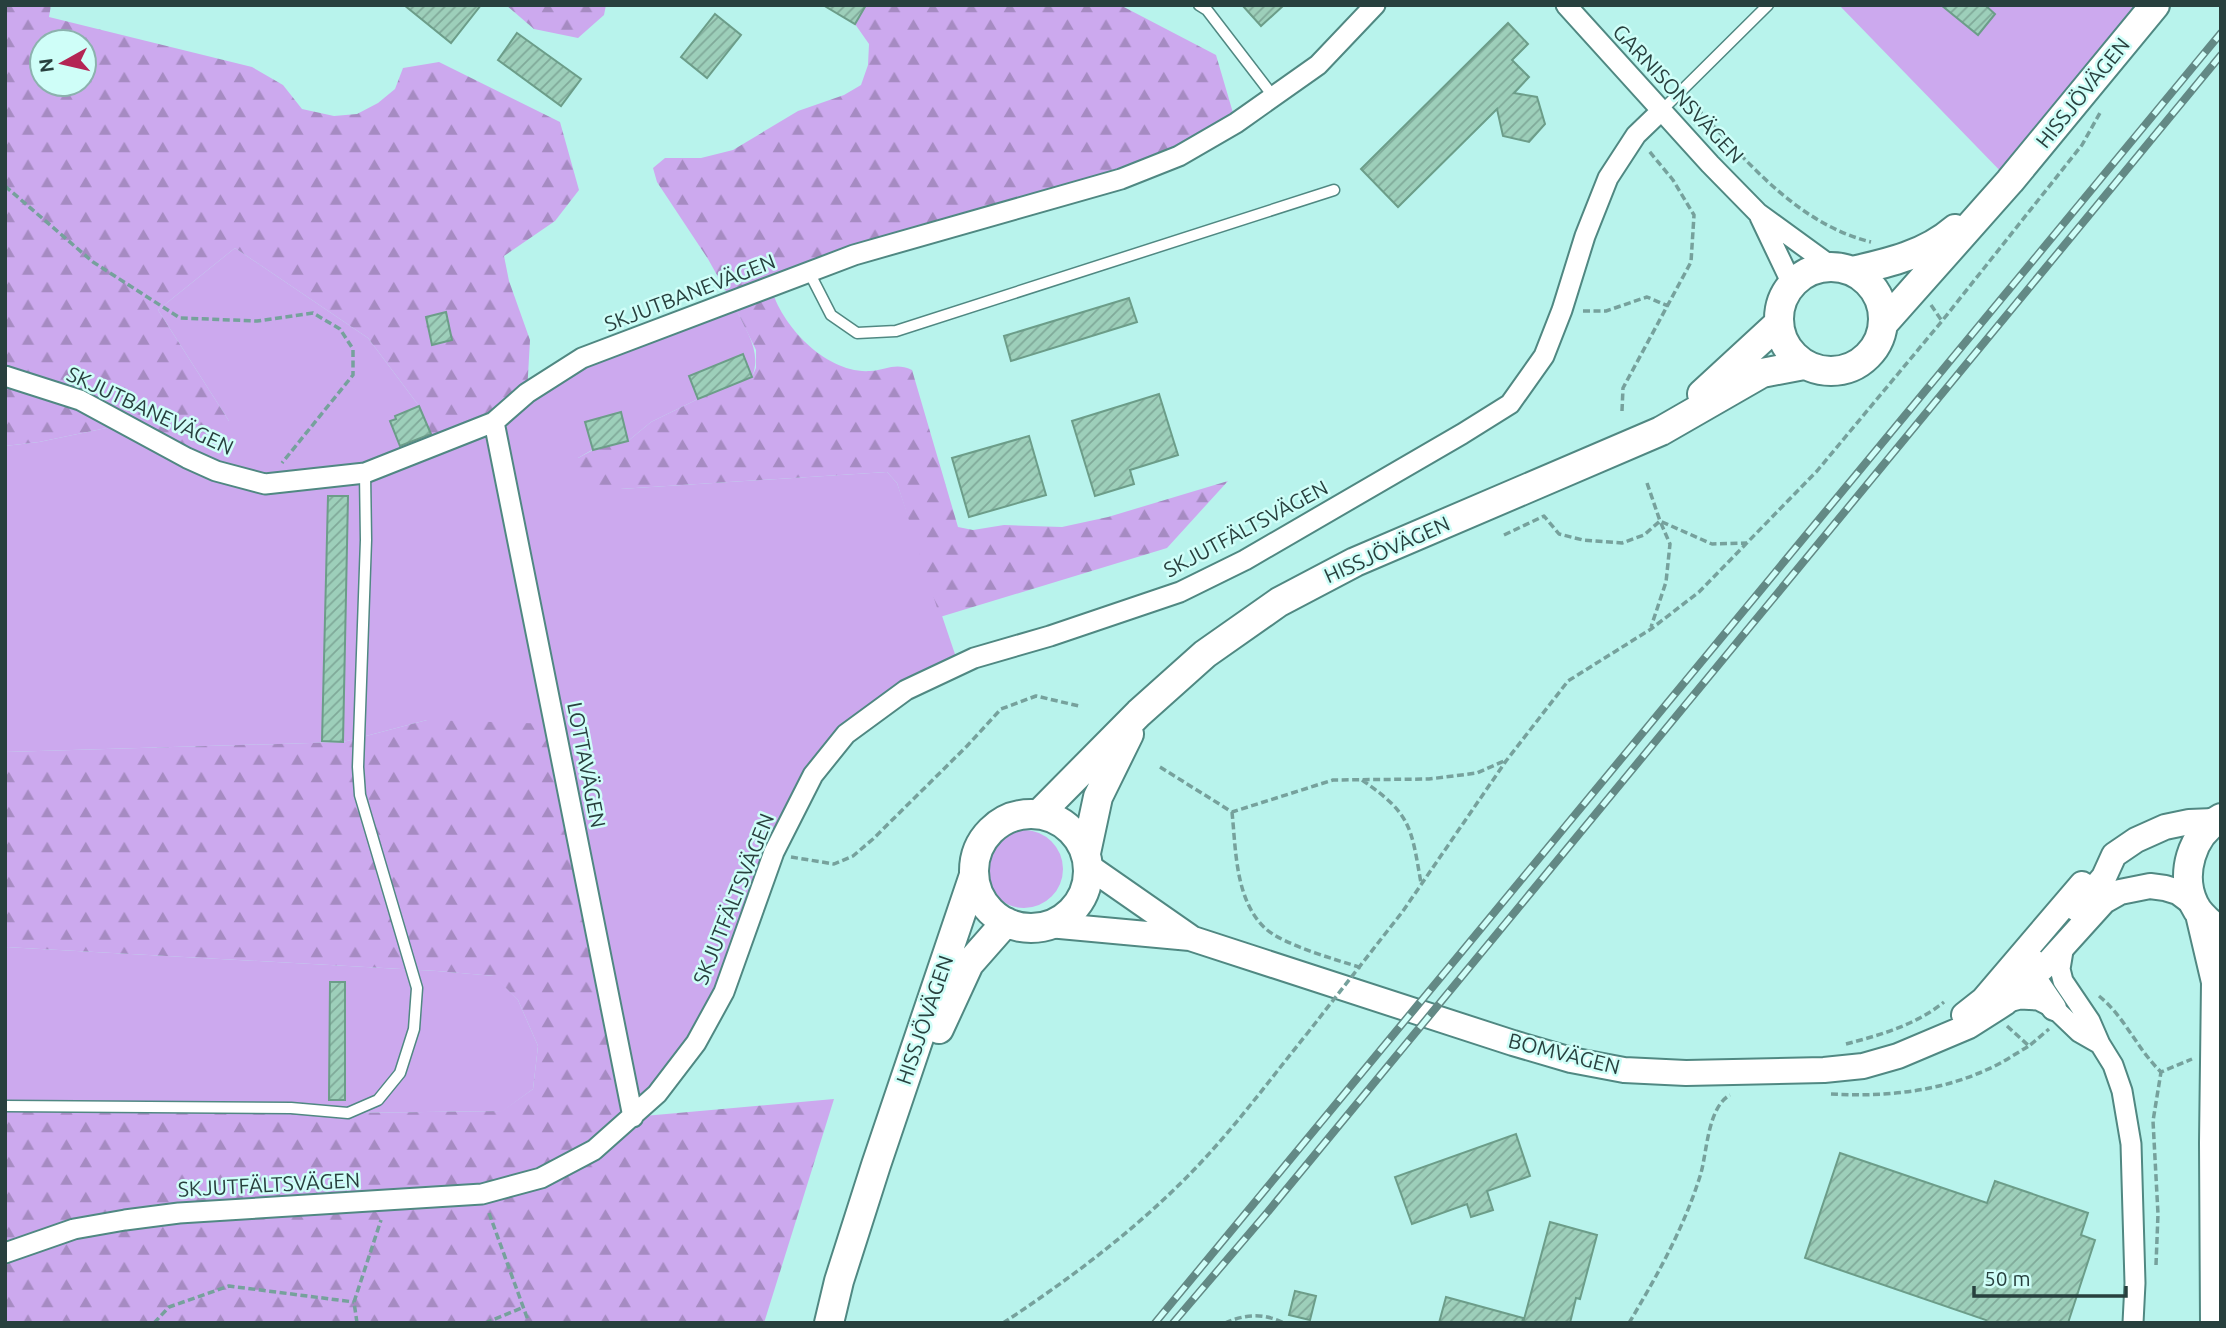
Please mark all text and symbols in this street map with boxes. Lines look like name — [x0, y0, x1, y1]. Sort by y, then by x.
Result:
street label: GARNISONSVÄGEN — [1608, 19, 1749, 168]
north arrow — [28, 28, 98, 98]
street label: HISSJÖVÄGEN — [2030, 32, 2134, 152]
text: N — [34, 57, 58, 74]
street label: SKJUTBANEVÄGEN — [601, 248, 778, 336]
street label: SKJUTBANEVÄGEN — [63, 361, 237, 459]
street label: SKJUTFÄLTSVÄGEN — [1159, 475, 1332, 582]
street label: HISSJÖVÄGEN — [1320, 511, 1453, 587]
street label: LOTTAVÄGEN — [563, 700, 611, 830]
street label: SKJUTFÄLTSVÄGEN — [688, 810, 778, 988]
street label: HISSJÖVÄGEN — [891, 952, 957, 1087]
street label: BOMVÄGEN — [1506, 1028, 1623, 1078]
street label: SKJUTFÄLTSVÄGEN — [177, 1167, 361, 1201]
scale bar — [1974, 1254, 2126, 1298]
text: 50 m — [1984, 1266, 2031, 1290]

